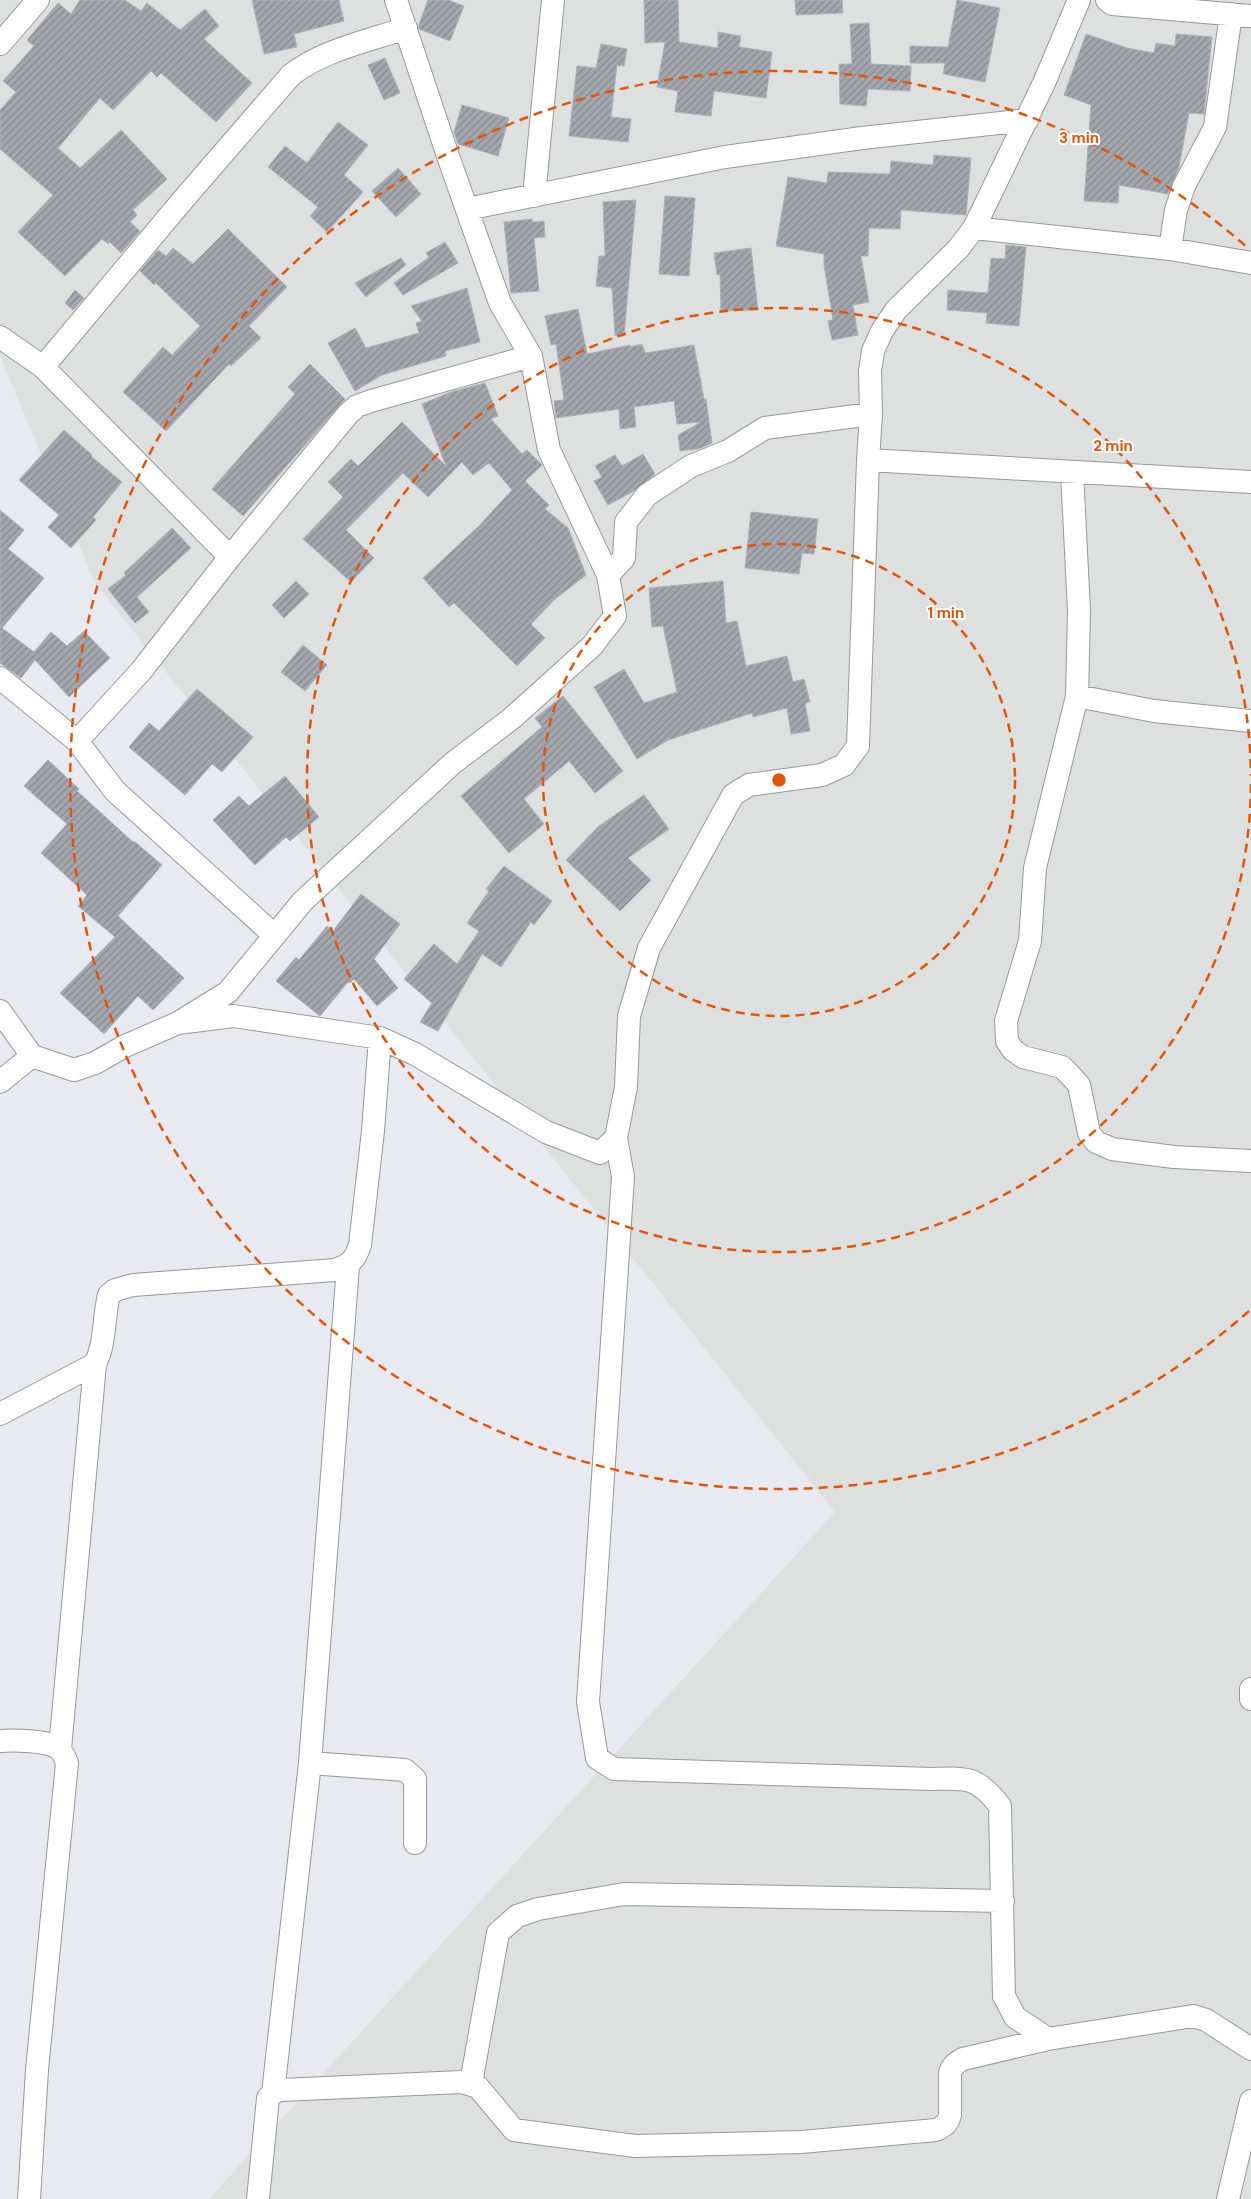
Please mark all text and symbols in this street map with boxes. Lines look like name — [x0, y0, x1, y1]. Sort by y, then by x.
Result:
text: 3 min — [1059, 128, 1099, 148]
text: 2 min — [1093, 436, 1133, 456]
text: 1 min — [928, 603, 964, 623]
centre of rings — [770, 771, 788, 789]

